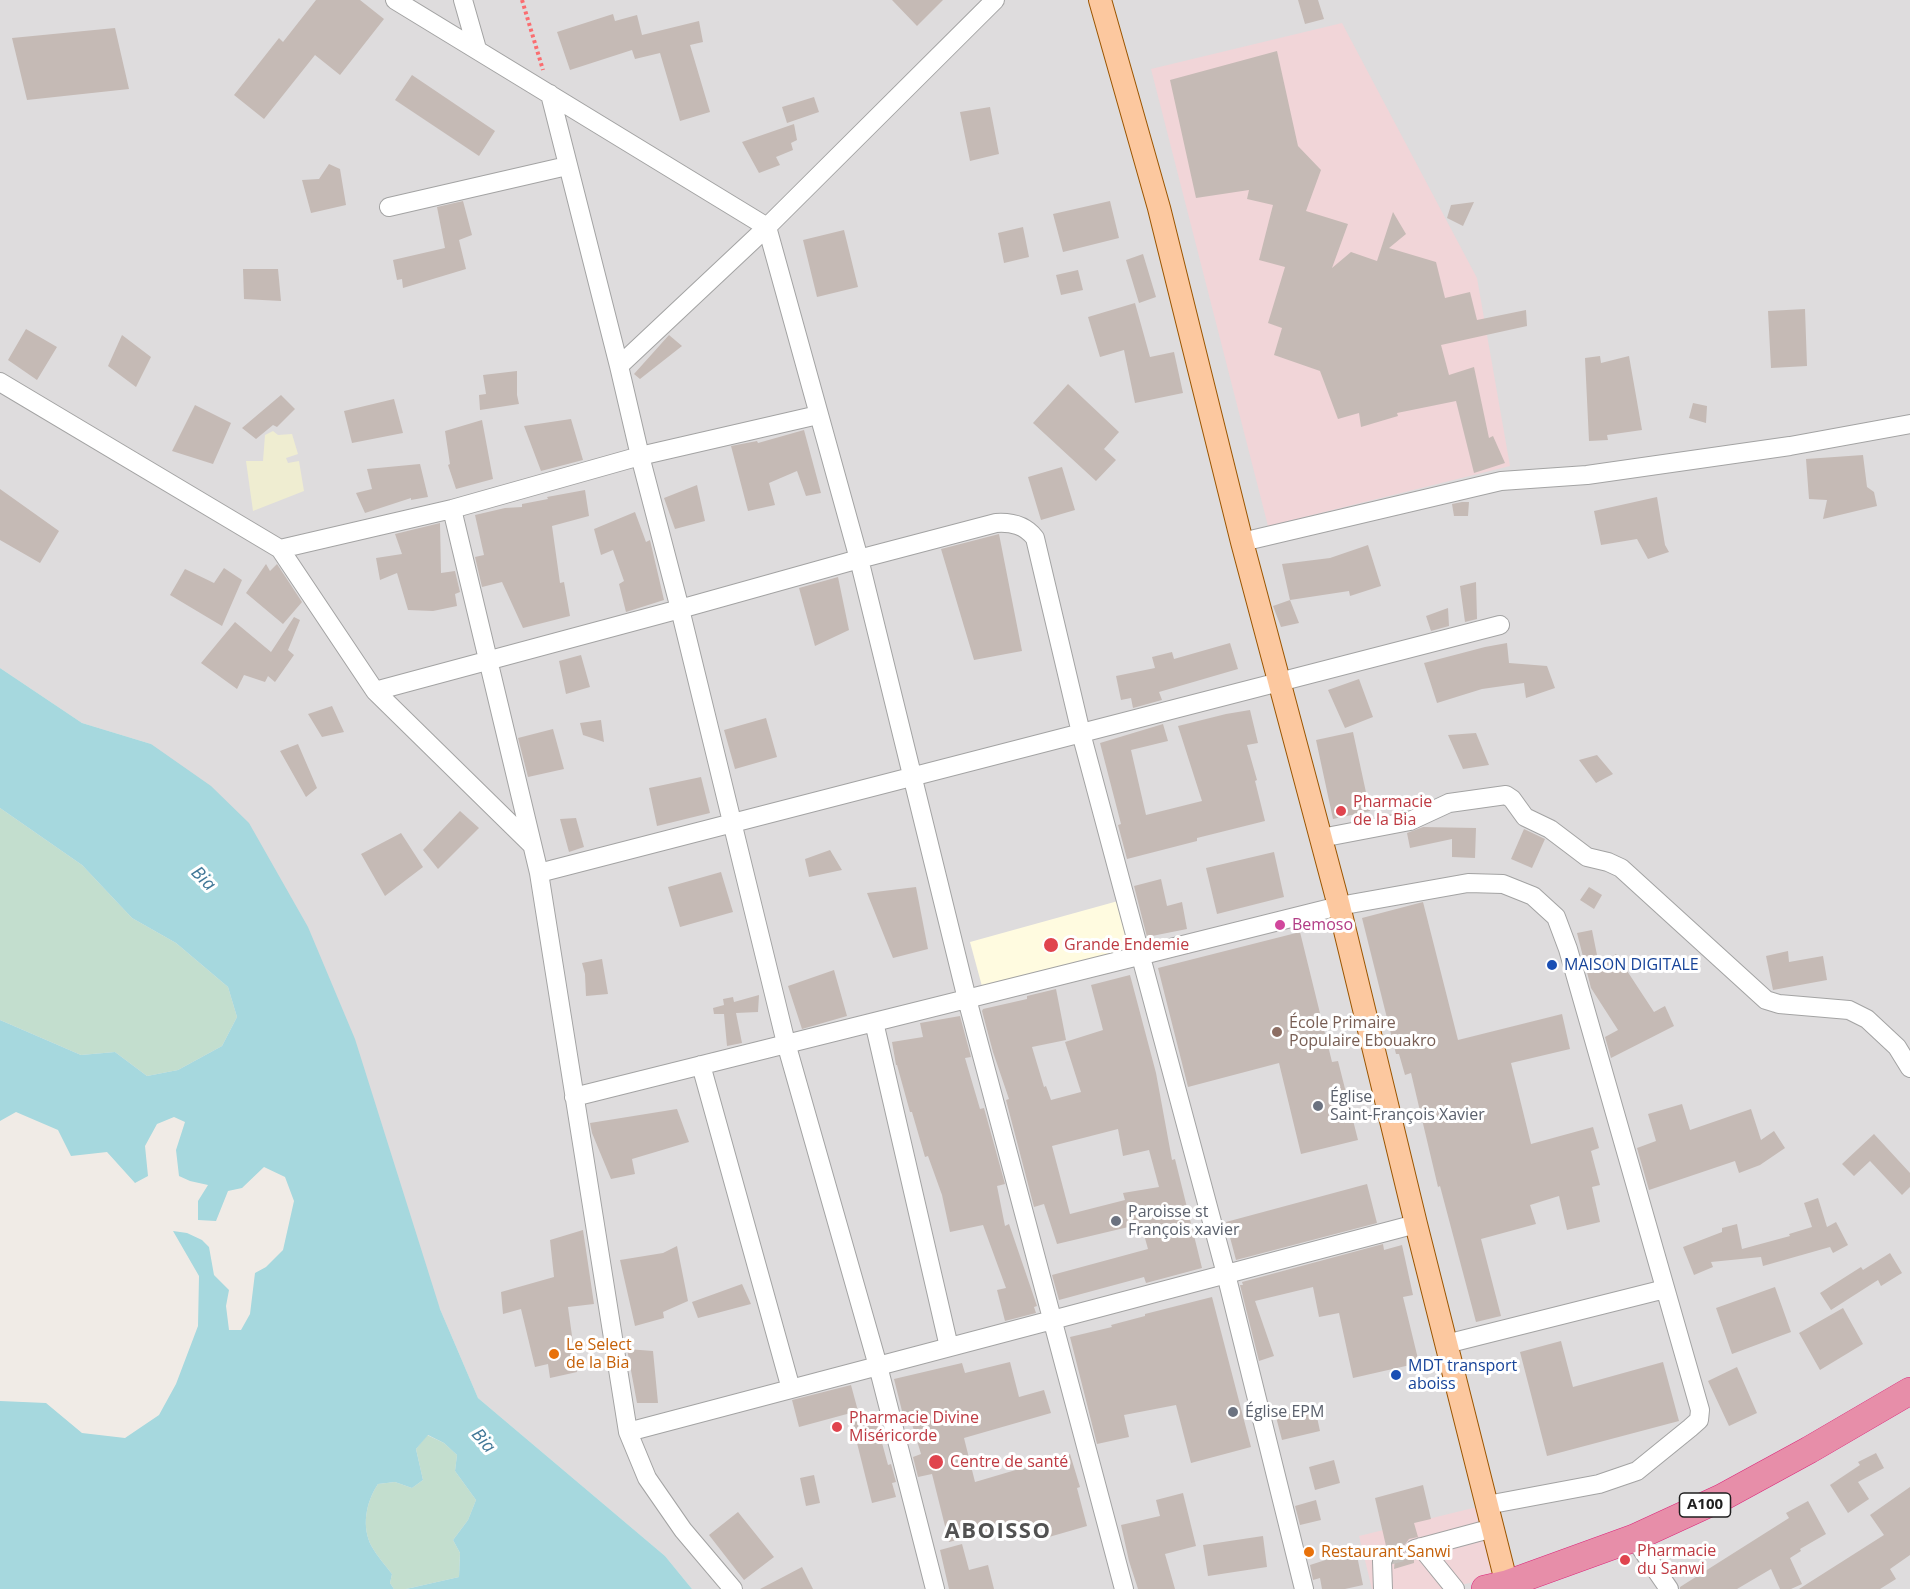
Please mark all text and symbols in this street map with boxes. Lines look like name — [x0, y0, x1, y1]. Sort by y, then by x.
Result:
place label: Pharmacie de la Bia — [1353, 792, 1432, 830]
marker: Pharmacie de la Bia — [1334, 804, 1348, 818]
water label: Bia — [186, 862, 220, 896]
place label: Bemoso — [1292, 915, 1353, 935]
marker: Bemoso — [1273, 918, 1287, 932]
place label: Grande Endemie — [1064, 935, 1189, 955]
marker: Grande Endemie — [1042, 936, 1060, 954]
place label: MAISON DIGITALE — [1564, 955, 1699, 975]
marker: MAISON DIGITALE — [1545, 958, 1559, 972]
place label: École Primaire Populaire Ebouakro — [1289, 1013, 1436, 1051]
marker: École Primaire Populaire Ebouakro — [1270, 1025, 1284, 1039]
place label: Église Saint-François Xavier — [1330, 1087, 1485, 1125]
marker: Église Saint-François Xavier — [1311, 1099, 1325, 1113]
place label: Paroisse st François xavier — [1128, 1202, 1239, 1240]
marker: Paroisse st François xavier — [1109, 1214, 1123, 1228]
place label: Le Select de la Bia — [566, 1335, 632, 1373]
marker: Le Select de la Bia — [547, 1347, 561, 1361]
place label: MDT transport aboiss — [1408, 1356, 1517, 1394]
marker: MDT transport aboiss — [1389, 1368, 1403, 1382]
place label: Église EPM — [1245, 1402, 1324, 1422]
marker: Église EPM — [1226, 1405, 1240, 1419]
place label: Pharmacie Divine Miséricorde — [849, 1408, 979, 1446]
marker: Pharmacie Divine Miséricorde — [830, 1420, 844, 1434]
water label: Bia — [466, 1424, 500, 1458]
place label: Centre de santé — [950, 1452, 1068, 1472]
marker: Centre de santé — [927, 1453, 945, 1471]
road number: A100 — [1680, 1493, 1730, 1517]
district label: ABOISSO — [945, 1519, 1051, 1545]
place label: Pharmacie du Sanwi — [1637, 1541, 1716, 1579]
place label: Restaurant Sanwi — [1321, 1542, 1451, 1562]
marker: Restaurant Sanwi — [1302, 1545, 1316, 1559]
marker: Pharmacie du Sanwi — [1618, 1553, 1632, 1567]

